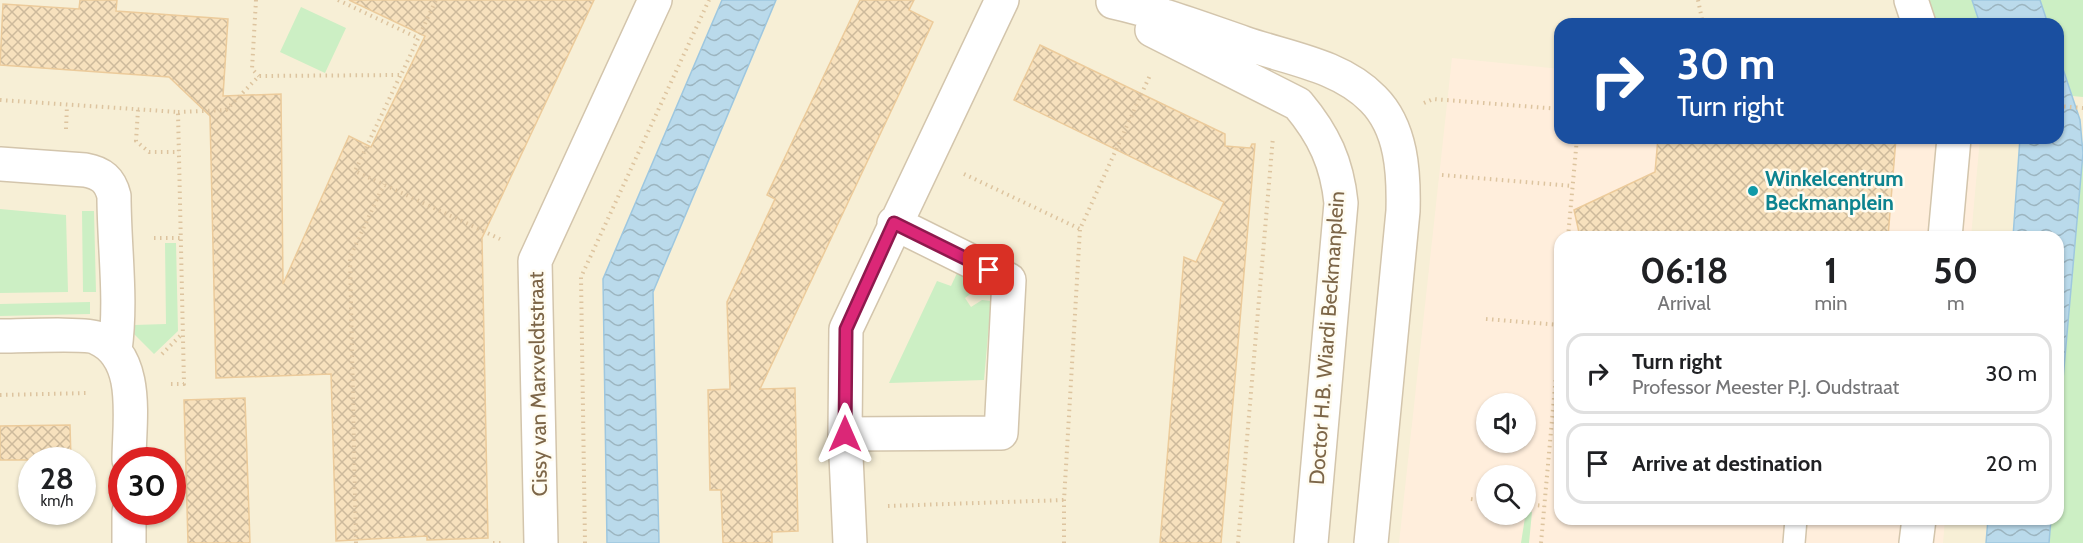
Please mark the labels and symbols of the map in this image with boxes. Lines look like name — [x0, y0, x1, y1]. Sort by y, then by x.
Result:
place label: Winkelcentrum Beckmanplein — [1765, 166, 1903, 215]
marker: Winkelcentrum Beckmanplein — [1746, 184, 1760, 198]
street label: Doctor H.B. Wiardi Beckmanplein — [1304, 190, 1349, 486]
pin — [963, 244, 1014, 295]
street label: Cissy van Marxveldtstraat — [523, 271, 552, 497]
position arrow — [813, 402, 877, 466]
speed limit sign: 30 — [108, 447, 186, 525]

